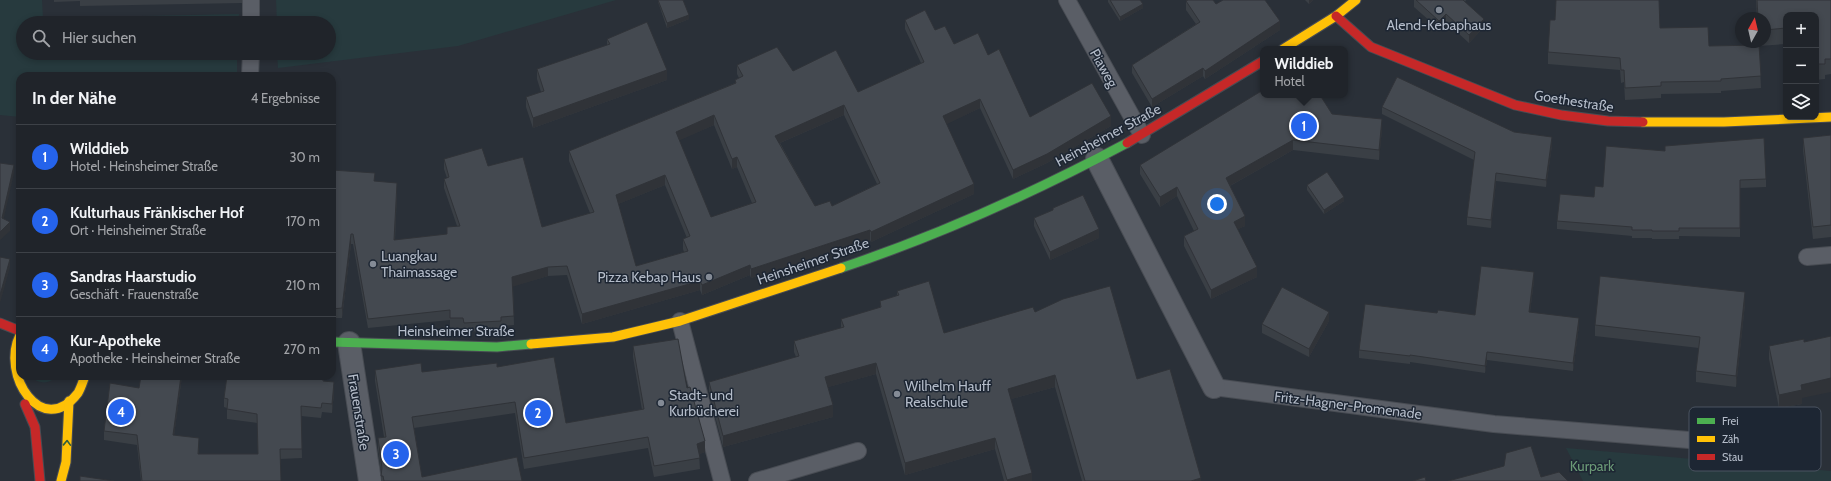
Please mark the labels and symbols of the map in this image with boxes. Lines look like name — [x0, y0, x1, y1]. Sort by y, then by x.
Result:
marker: Alend-Kebaphaus — [1434, 5, 1444, 15]
north arrow — [1735, 12, 1771, 48]
place label: Alend-Kebaphaus — [1387, 16, 1492, 34]
street label: Piaweg — [1086, 45, 1122, 91]
street label: Goethestraße — [1533, 86, 1615, 116]
street label: Heinsheimer Straße — [1052, 100, 1164, 170]
pin: 1 — [1291, 111, 1317, 141]
your location — [1207, 194, 1227, 214]
street label: Heinsheimer Straße — [755, 233, 871, 289]
place label: Luangkau Thaimassage — [381, 247, 457, 281]
marker: Luangkau Thaimassage — [368, 259, 378, 269]
place label: Pizza Kebap Haus — [597, 268, 701, 286]
marker: Pizza Kebap Haus — [704, 272, 714, 282]
street label: Heinsheimer Straße — [397, 322, 515, 340]
street label: Frauenstraße — [344, 373, 374, 451]
place label: Wilhelm Hauff Realschule — [905, 377, 991, 411]
place label: Stadt- und Kurbücherei — [669, 386, 739, 420]
street label: Fritz-Hagner-Promenade — [1273, 387, 1423, 423]
marker: Wilhelm Hauff Realschule — [892, 389, 902, 399]
pin: 4 — [108, 397, 134, 427]
pin: 2 — [525, 398, 551, 428]
marker: Stadt- und Kurbücherei — [656, 398, 666, 408]
legend — [1689, 407, 1821, 471]
text: Frei — [1722, 414, 1739, 428]
text: Zäh — [1722, 432, 1739, 446]
pin: 3 — [383, 439, 409, 469]
one-way arrow — [63, 440, 71, 446]
text: Stau — [1722, 450, 1743, 464]
park label: Kurpark — [1570, 457, 1615, 475]

